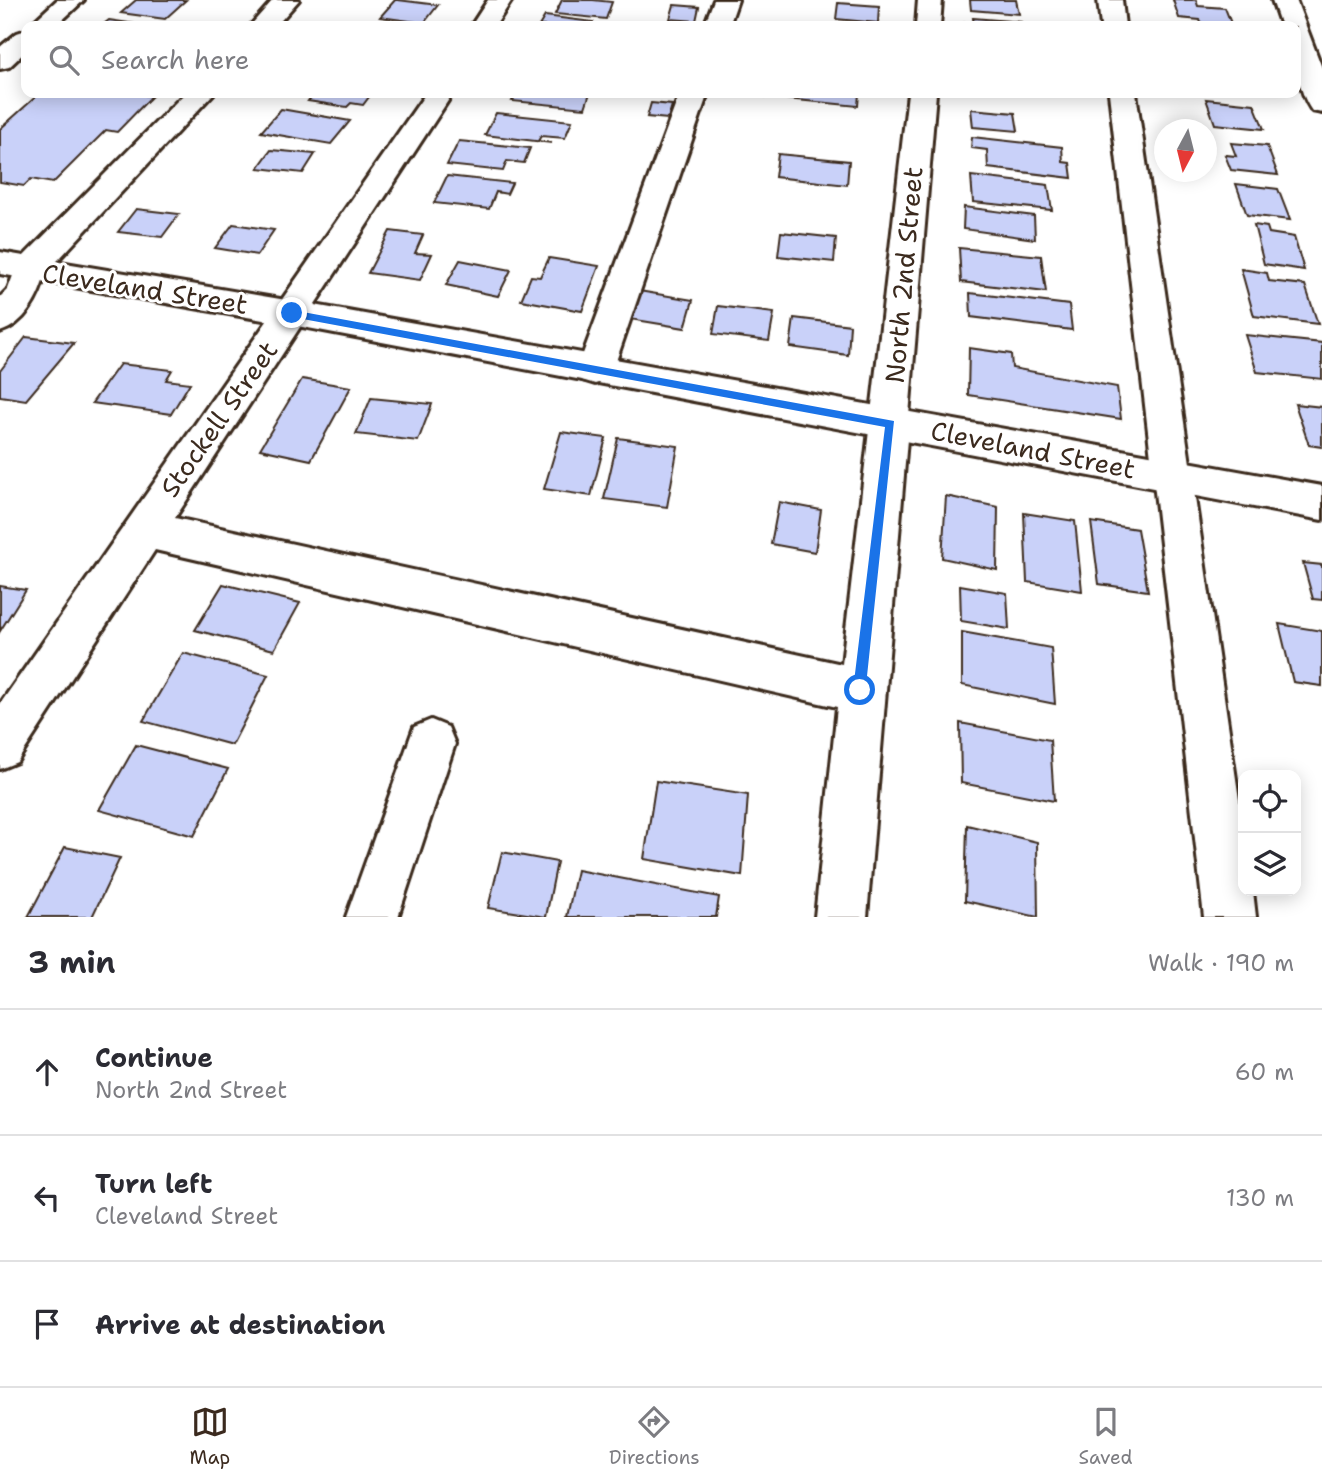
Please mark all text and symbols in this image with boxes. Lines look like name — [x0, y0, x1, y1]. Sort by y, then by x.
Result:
search box — [21, 21, 1301, 98]
icon: search — [45, 41, 83, 79]
text: Search here — [101, 42, 250, 77]
north arrow — [1154, 119, 1217, 182]
street label: North 2nd Street — [877, 165, 930, 385]
street label: Cleveland Street — [40, 255, 250, 322]
route end — [276, 297, 307, 328]
street label: Stockell Street — [152, 334, 285, 504]
street label: Cleveland Street — [928, 413, 1138, 486]
route start — [844, 674, 875, 705]
map controls — [1238, 770, 1301, 896]
button: locate — [1238, 770, 1301, 833]
button: layers — [1238, 833, 1301, 896]
text: 3 min — [28, 942, 115, 983]
text: Walk · 190 m — [1148, 948, 1294, 978]
text: Continue — [95, 1040, 213, 1075]
icon: ahead — [28, 1053, 66, 1091]
text: 60 m — [1235, 1057, 1294, 1087]
text: North 2nd Street — [95, 1075, 287, 1105]
text: Turn left — [95, 1166, 212, 1201]
icon: left — [28, 1179, 66, 1217]
text: 130 m — [1226, 1183, 1294, 1213]
text: Cleveland Street — [95, 1201, 278, 1231]
icon: arrive — [28, 1305, 66, 1343]
text: Arrive at destination — [95, 1307, 385, 1342]
tab: Map — [189, 1403, 230, 1470]
tab: Directions — [609, 1403, 700, 1470]
tab: Saved — [1079, 1403, 1133, 1470]

